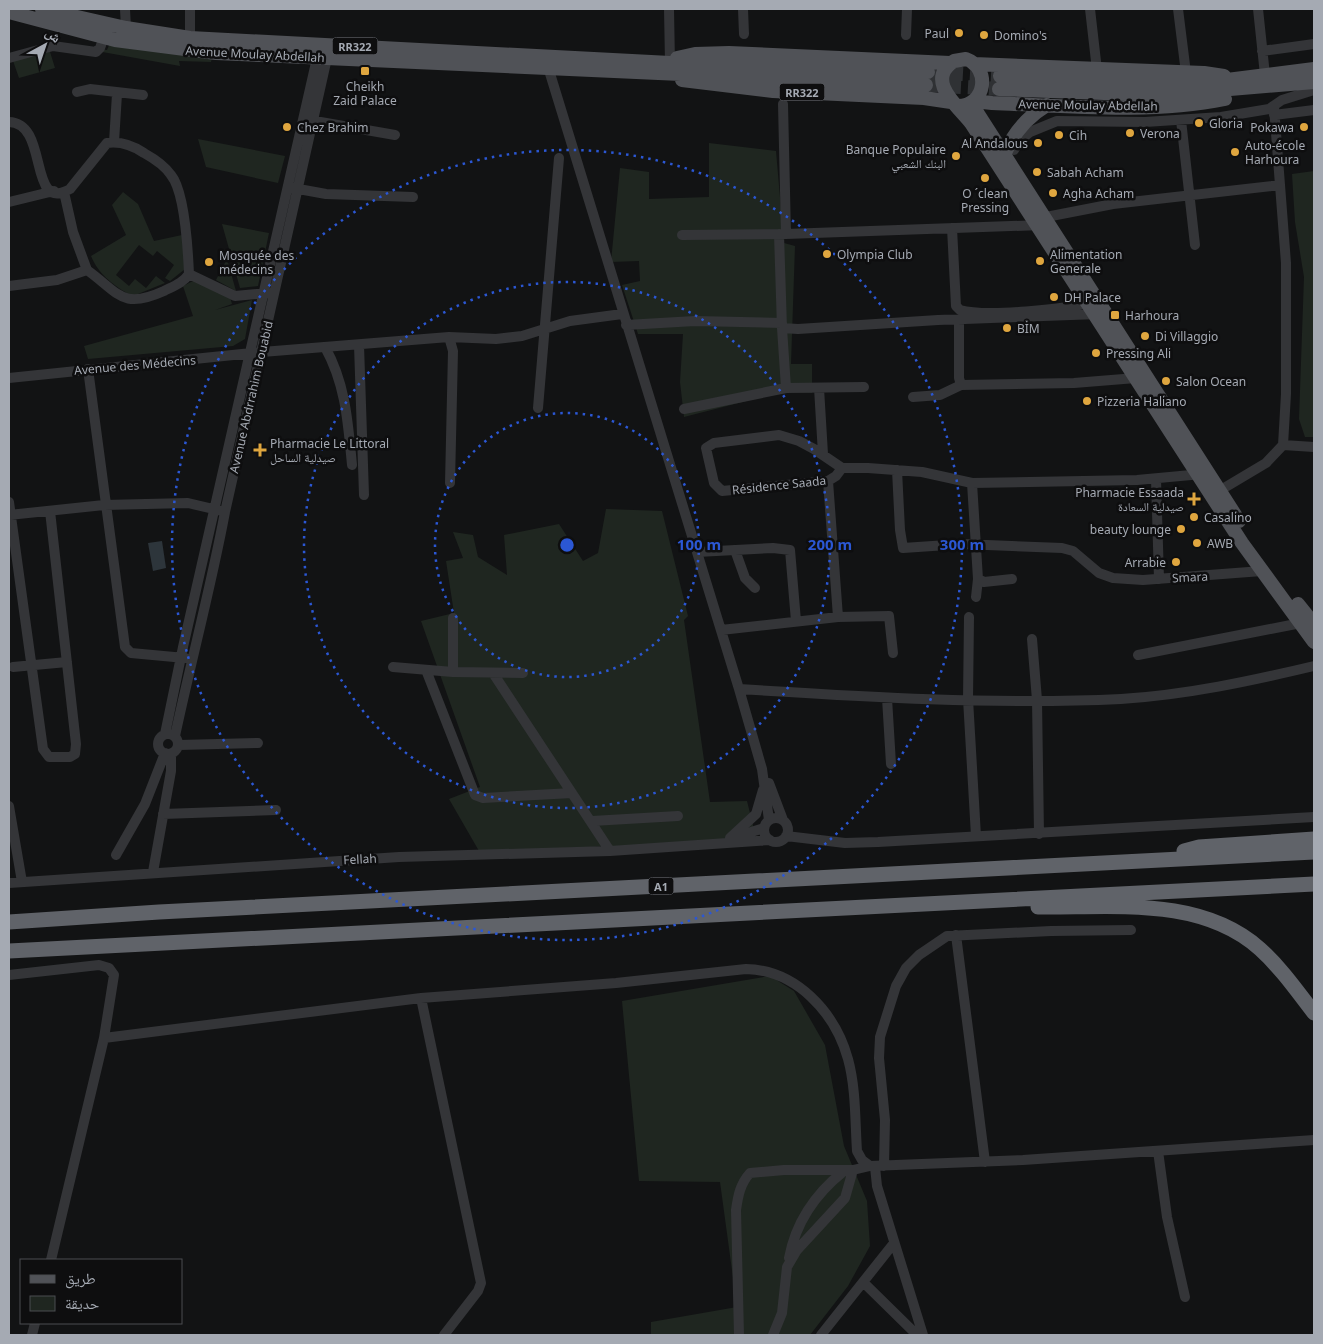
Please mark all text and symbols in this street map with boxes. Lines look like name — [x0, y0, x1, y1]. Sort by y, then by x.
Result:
north arrow — [20, 20, 70, 70]
text: ش — [42, 23, 66, 47]
place label: Paul — [924, 25, 949, 42]
marker: Paul — [953, 27, 965, 39]
place label: Domino's — [994, 27, 1047, 44]
marker: Domino's — [978, 29, 990, 41]
road number: RR322 — [332, 37, 378, 54]
street label: Avenue Moulay Abdellah — [185, 42, 325, 66]
marker: Cheikh Zaid Palace — [359, 65, 371, 77]
place label: Cheikh Zaid Palace — [333, 78, 397, 109]
road number: RR322 — [780, 84, 824, 100]
street label: Avenue Moulay Abdellah — [1018, 95, 1158, 115]
place label: Gloria — [1209, 115, 1243, 132]
marker: Gloria — [1193, 117, 1205, 129]
place label: Chez Brahim — [297, 119, 368, 136]
place label: Pokawa — [1250, 119, 1294, 136]
marker: Chez Brahim — [281, 121, 293, 133]
marker: Pokawa — [1298, 121, 1310, 133]
place label: Verona — [1140, 125, 1180, 142]
place label: Cih — [1069, 127, 1087, 144]
marker: Verona — [1124, 127, 1136, 139]
marker: Cih — [1053, 129, 1065, 141]
place label: Al Andalous — [961, 135, 1028, 152]
marker: Al Andalous — [1032, 137, 1044, 149]
place label: Auto-école Harhoura — [1245, 137, 1305, 168]
place label: Banque Populaire البنك الشعبي — [846, 141, 946, 174]
marker: Auto-école Harhoura — [1229, 146, 1241, 158]
marker: Banque Populaire البنك الشعبي — [950, 150, 962, 162]
place label: Sabah Acham — [1047, 164, 1124, 181]
marker: Sabah Acham — [1031, 166, 1043, 178]
marker: O ´clean Pressing — [979, 172, 991, 184]
place label: O ´clean Pressing — [961, 185, 1009, 216]
place label: Agha Acham — [1063, 185, 1134, 202]
marker: Agha Acham — [1047, 187, 1059, 199]
place label: Olympia Club — [837, 246, 913, 263]
place label: Alimentation Generale — [1050, 246, 1122, 277]
place label: Mosquée des médecins — [219, 247, 294, 278]
marker: Olympia Club — [821, 248, 833, 260]
marker: Alimentation Generale — [1034, 255, 1046, 267]
marker: Mosquée des médecins — [203, 256, 215, 268]
place label: DH Palace — [1064, 289, 1121, 306]
marker: DH Palace — [1048, 291, 1060, 303]
place label: Harhoura — [1125, 307, 1179, 324]
marker: Harhoura — [1109, 309, 1121, 321]
street label: Avenue Abdrrahim Bouabid — [225, 319, 277, 475]
place label: BİM — [1017, 320, 1040, 337]
marker: BİM — [1001, 322, 1013, 334]
place label: Di Villaggio — [1155, 328, 1218, 345]
marker: Di Villaggio — [1139, 330, 1151, 342]
place label: Pressing Ali — [1106, 345, 1171, 362]
marker: Pressing Ali — [1090, 347, 1102, 359]
street label: Avenue des Médecins — [73, 351, 197, 379]
place label: Salon Ocean — [1176, 373, 1246, 390]
marker: Salon Ocean — [1160, 375, 1172, 387]
place label: Pizzeria Haliano — [1097, 393, 1187, 410]
marker: Pizzeria Haliano — [1081, 395, 1093, 407]
place label: Pharmacie Le Littoral صيدلية الساحل — [270, 435, 389, 466]
marker: Pharmacie Le Littoral صيدلية الساحل — [254, 444, 266, 456]
street label: Résidence Saada — [731, 472, 827, 498]
place label: Pharmacie Essaada صيدلية السعادة — [1075, 484, 1184, 515]
marker: Pharmacie Essaada صيدلية السعادة — [1188, 493, 1200, 505]
place label: Casalino — [1204, 509, 1252, 526]
marker: Casalino — [1188, 511, 1200, 523]
place label: beauty lounge — [1090, 521, 1171, 538]
marker: beauty lounge — [1175, 523, 1187, 535]
text: 100 m — [677, 534, 721, 554]
text: 200 m — [808, 534, 852, 554]
text: 300 m — [940, 534, 984, 554]
place label: AWB — [1207, 535, 1233, 552]
centre of rings — [558, 536, 576, 554]
marker: AWB — [1191, 537, 1203, 549]
place label: Arrabie — [1125, 554, 1166, 571]
marker: Arrabie — [1170, 556, 1182, 568]
street label: Smara — [1172, 568, 1208, 586]
street label: Fellah — [343, 850, 377, 868]
road number: A1 — [648, 878, 674, 894]
legend — [20, 1259, 182, 1324]
text: طريق — [65, 1268, 96, 1289]
text: حديقة — [65, 1293, 100, 1313]

